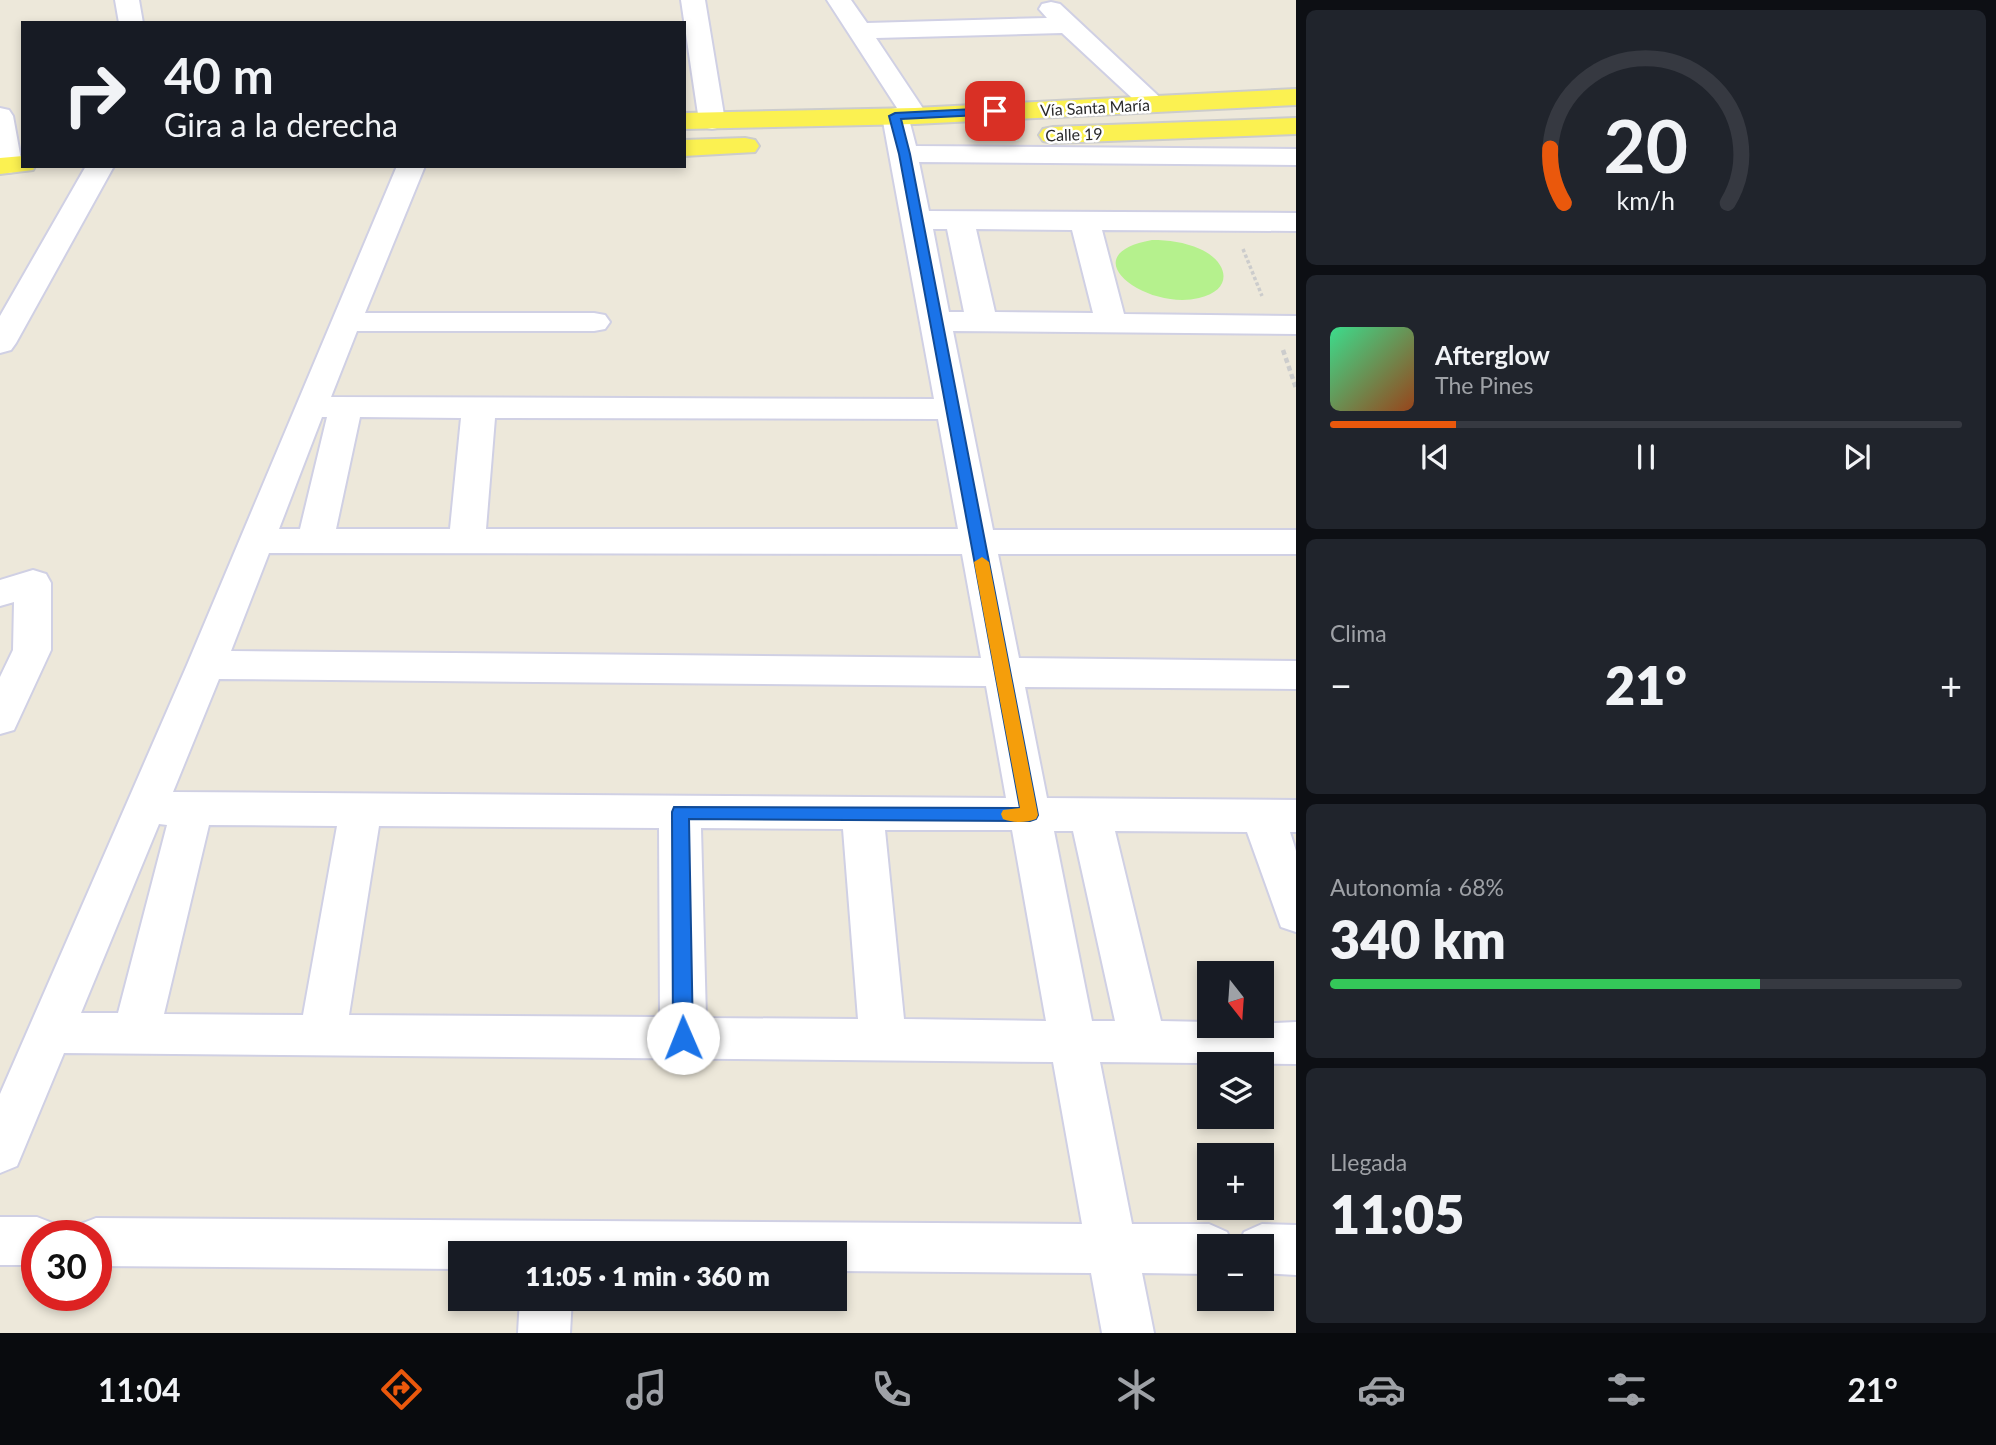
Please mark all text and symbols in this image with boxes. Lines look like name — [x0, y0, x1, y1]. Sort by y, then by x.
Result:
text: 40 m — [164, 46, 274, 104]
icon: right — [49, 49, 140, 140]
pin — [965, 81, 1025, 141]
icon: arrive — [976, 92, 1014, 130]
street label: Vía Santa María — [1040, 95, 1150, 119]
text: 20 — [1604, 102, 1688, 190]
text: Gira a la derecha — [164, 105, 398, 144]
street label: Calle 19 — [1045, 124, 1103, 144]
text: km/h — [1617, 185, 1675, 215]
text: Afterglow — [1435, 339, 1550, 371]
text: The Pines — [1435, 371, 1533, 399]
icon: previous — [1416, 438, 1454, 476]
icon: pause — [1627, 438, 1665, 476]
icon: next — [1838, 438, 1876, 476]
text: Clima — [1330, 619, 1387, 647]
text: 21° — [1605, 654, 1687, 716]
text: − — [1330, 662, 1352, 708]
text: + — [1940, 662, 1962, 708]
text: Autonomía · 68% — [1330, 873, 1504, 901]
text: 340 km — [1330, 908, 1506, 970]
north arrow — [1197, 961, 1274, 1038]
map controls — [1197, 961, 1274, 1311]
position arrow — [646, 1001, 720, 1075]
button: layers — [1197, 1052, 1274, 1129]
button: + — [1197, 1143, 1274, 1220]
text: Llegada — [1330, 1148, 1407, 1176]
text: 11:05 — [1330, 1183, 1464, 1245]
speed limit sign: 30 — [21, 1220, 112, 1311]
button: − — [1197, 1234, 1274, 1311]
text: 11:05 · 1 min · 360 m — [525, 1260, 770, 1292]
icon: directions — [377, 1365, 426, 1414]
icon: music — [622, 1365, 671, 1414]
icon: phone — [867, 1365, 916, 1414]
icon: climate — [1112, 1365, 1161, 1414]
icon: car — [1357, 1365, 1406, 1414]
icon: filters — [1602, 1365, 1651, 1414]
text: 11:04 — [98, 1370, 181, 1409]
text: 21° — [1847, 1370, 1898, 1409]

